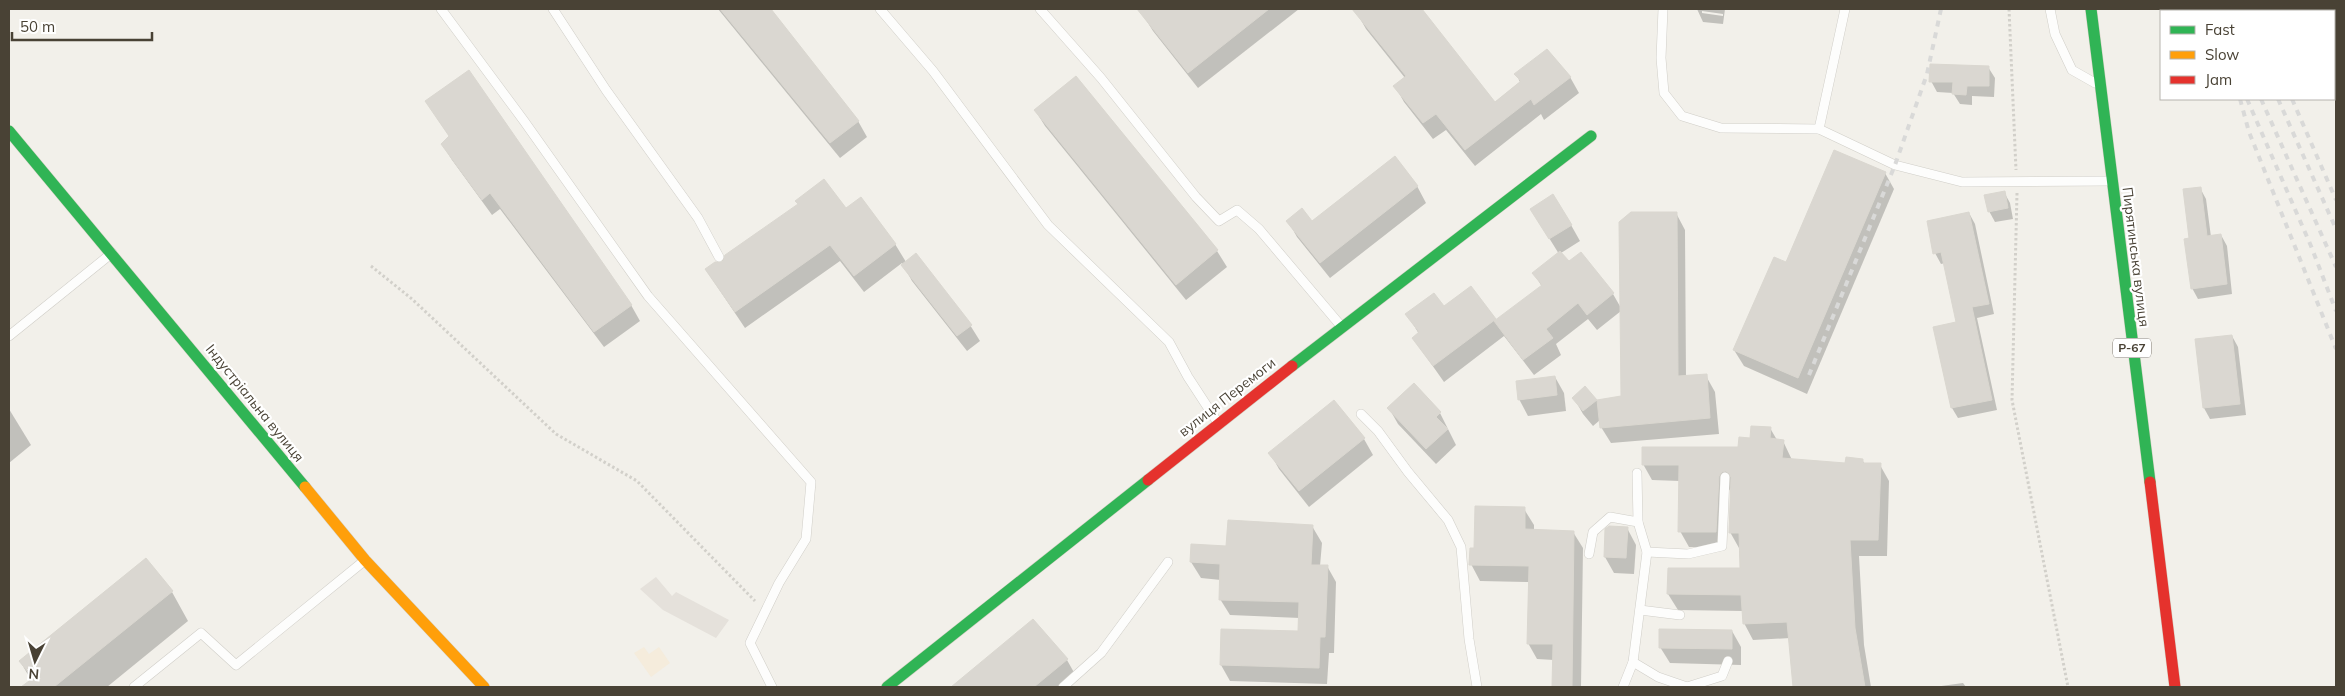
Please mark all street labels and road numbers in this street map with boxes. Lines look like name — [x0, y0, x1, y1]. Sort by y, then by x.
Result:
street label: Пирятинська вулиця — [2119, 186, 2153, 328]
road number: Р-67 — [2113, 338, 2151, 358]
street label: Індустріальна вулиця — [202, 341, 308, 465]
street label: вулиця Перемоги — [1175, 353, 1279, 441]

